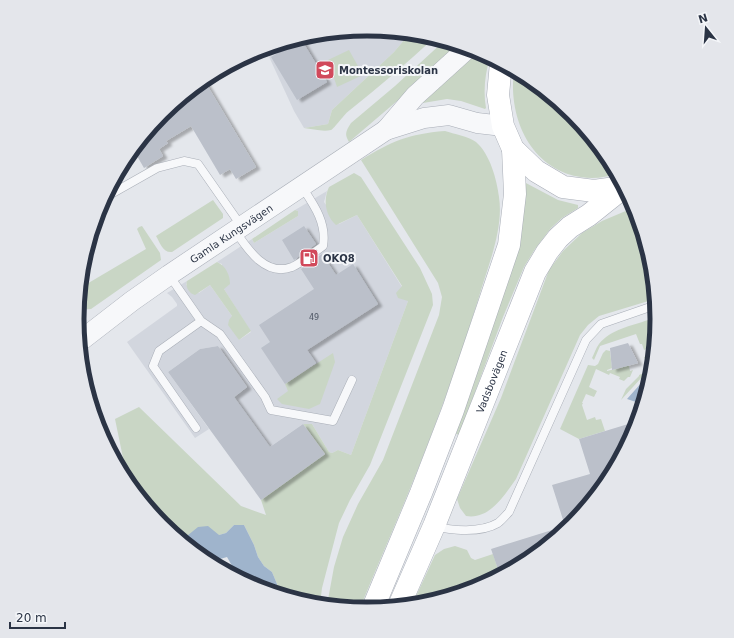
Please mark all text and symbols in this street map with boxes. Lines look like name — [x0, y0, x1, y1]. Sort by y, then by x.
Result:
north arrow — [686, 8, 726, 48]
text: N — [697, 11, 710, 26]
school or university icon: Montessoriskolan — [314, 59, 336, 81]
place label: Montessoriskolan — [339, 65, 438, 76]
street label: Gamla Kungsvägen — [188, 202, 275, 265]
fuel station icon: OKQ8 — [298, 247, 320, 269]
place label: OKQ8 — [323, 253, 355, 264]
house number: 49 — [309, 313, 319, 322]
street label: Vadsbovägen — [474, 348, 509, 415]
scale bar — [10, 604, 65, 630]
text: 20 m — [16, 611, 47, 625]

